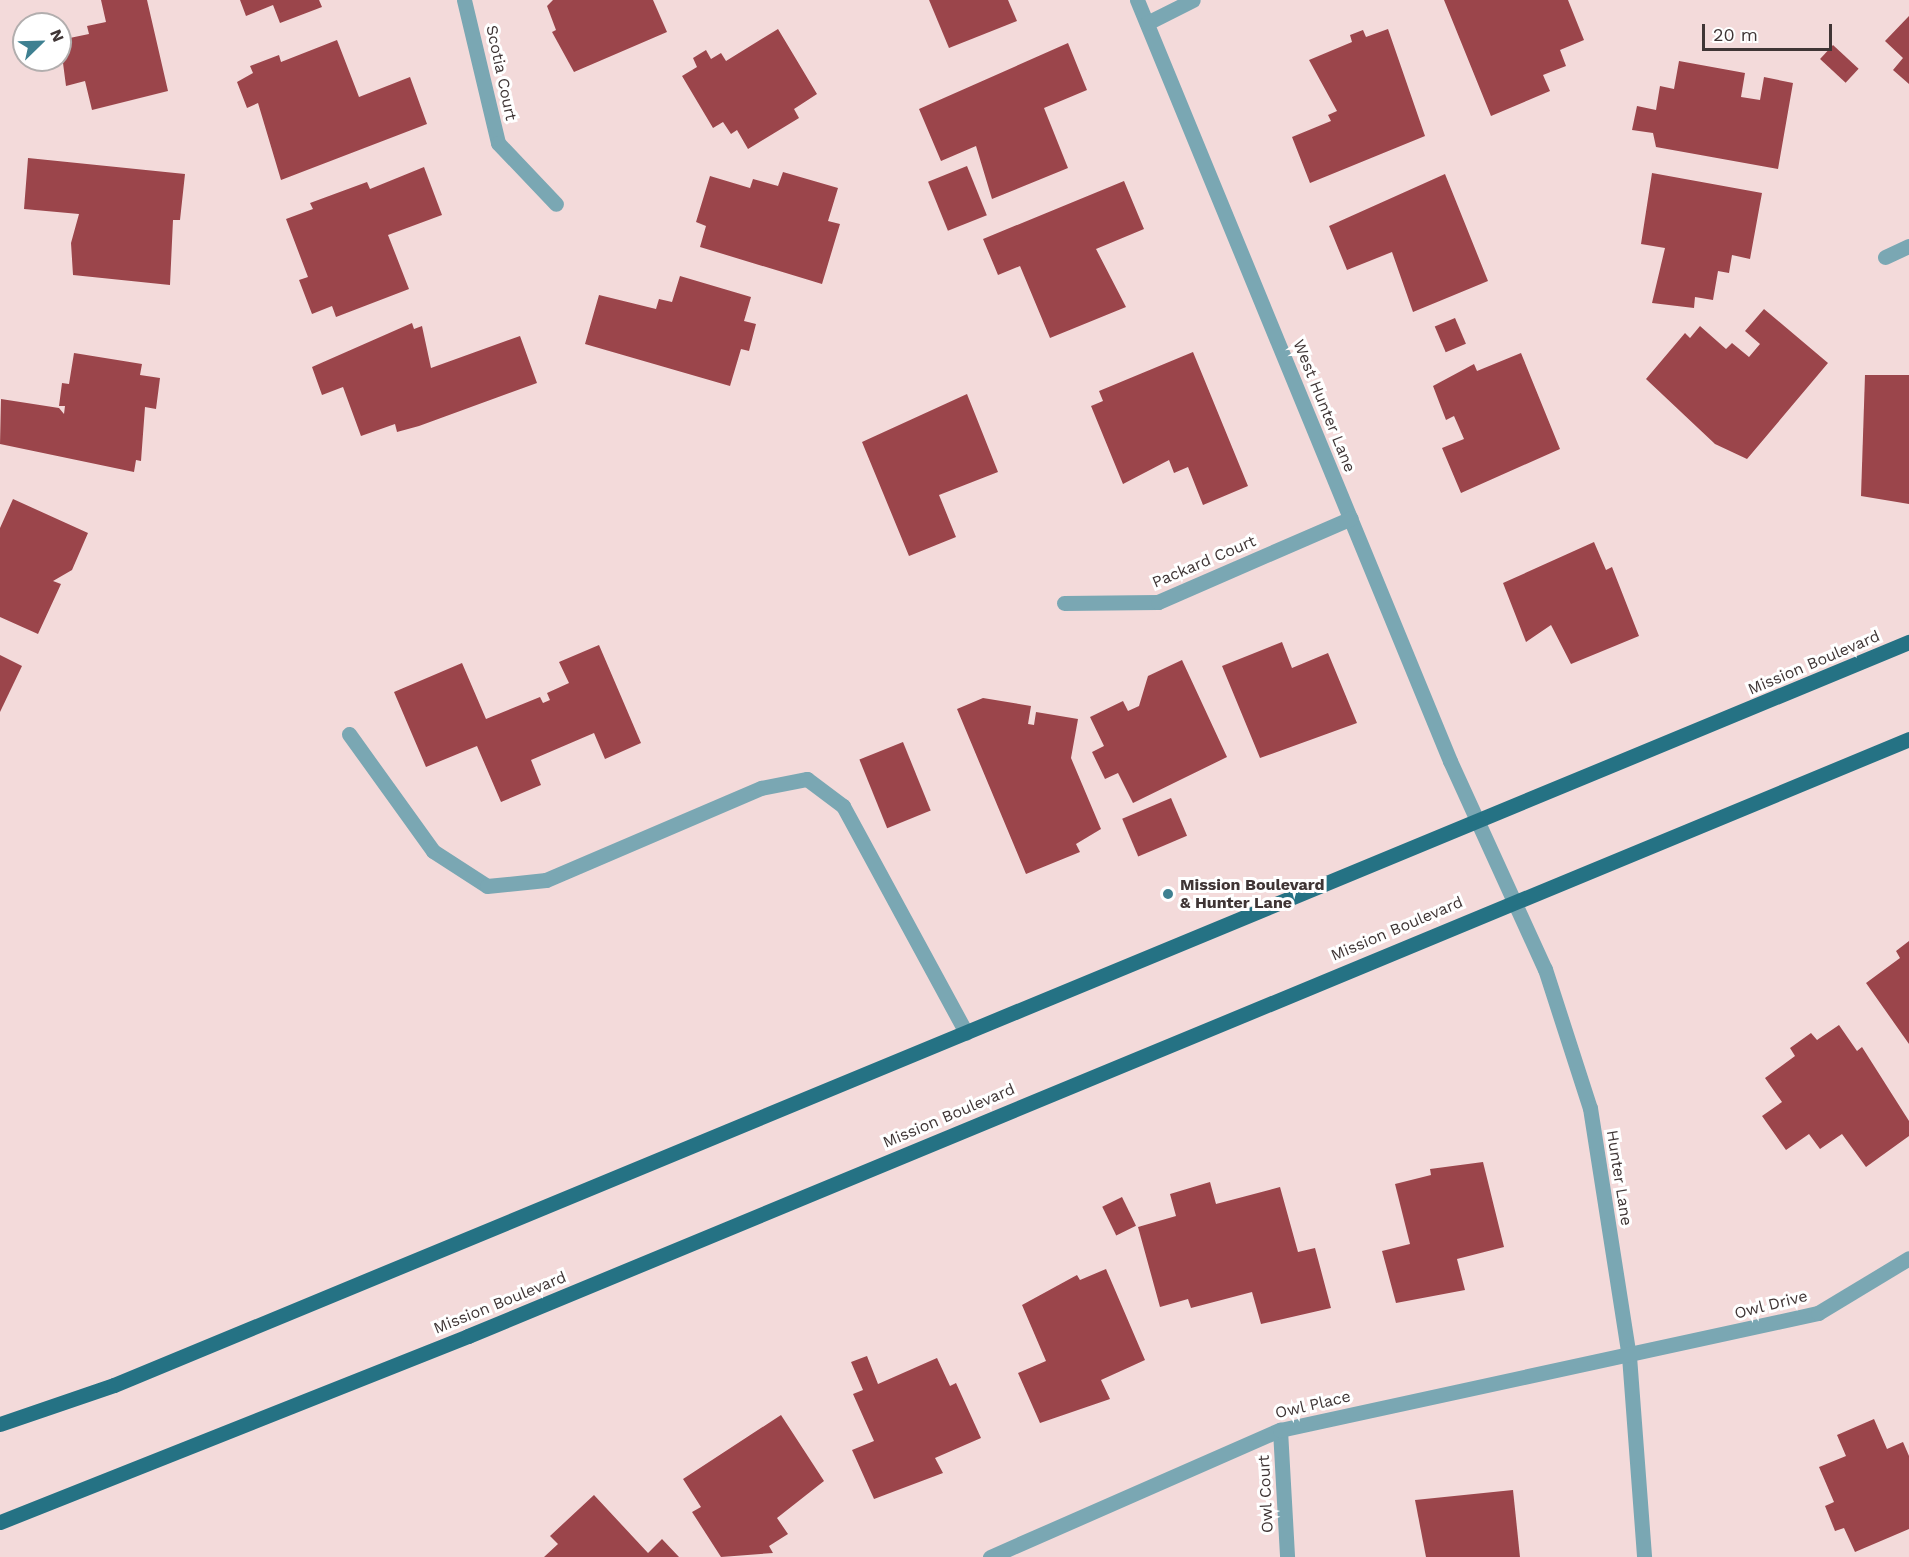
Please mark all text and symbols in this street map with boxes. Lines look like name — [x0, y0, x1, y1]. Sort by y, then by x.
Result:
north arrow — [12, 12, 72, 72]
scale bar — [1705, 12, 1836, 50]
street label: Scotia Court — [481, 23, 521, 123]
text: 20 m — [1713, 24, 1758, 45]
text: N — [46, 26, 68, 45]
street label: West Hunter Lane — [1289, 337, 1359, 475]
street label: Packard Court — [1149, 532, 1259, 592]
street label: Mission Boulevard — [1745, 627, 1883, 699]
place label: Mission Boulevard & Hunter Lane — [1180, 875, 1325, 913]
marker: Mission Boulevard & Hunter Lane — [1161, 887, 1175, 901]
street label: Mission Boulevard — [1328, 893, 1466, 965]
street label: Mission Boulevard — [880, 1080, 1018, 1152]
street label: Hunter Lane — [1602, 1129, 1636, 1227]
street label: Mission Boulevard — [431, 1268, 569, 1338]
street label: Owl Drive — [1732, 1287, 1810, 1323]
street label: Owl Place — [1273, 1387, 1353, 1423]
street label: Owl Court — [1254, 1454, 1278, 1534]

